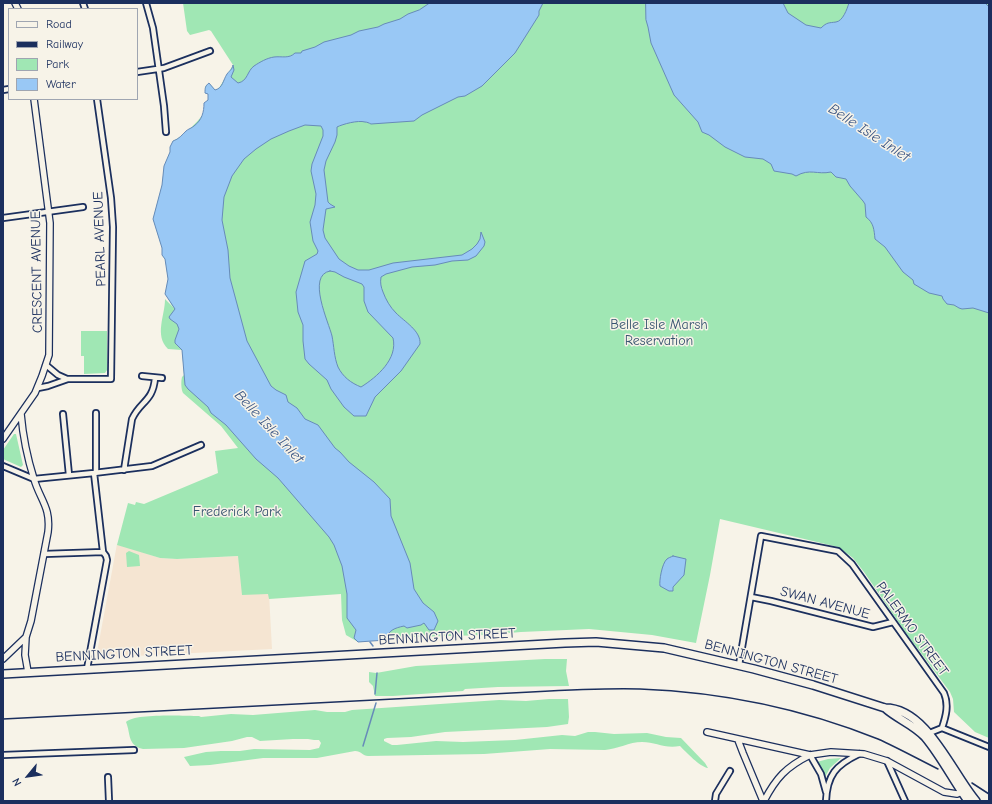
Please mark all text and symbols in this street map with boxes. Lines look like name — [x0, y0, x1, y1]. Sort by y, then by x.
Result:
legend — [8, 8, 138, 100]
text: Road — [46, 17, 72, 31]
text: Railway — [46, 37, 83, 51]
text: Park — [46, 57, 69, 71]
text: Water — [46, 77, 76, 91]
water label: Belle Isle Inlet — [825, 100, 913, 166]
street label: PEARL AVENUE — [90, 191, 110, 287]
street label: CRESCENT AVENUE — [28, 211, 46, 333]
park label: Belle Isle Marsh Reservation — [610, 317, 708, 350]
water label: Belle Isle Inlet — [230, 387, 308, 467]
park label: Frederick Park — [193, 504, 281, 520]
street label: PALERMO STREET — [872, 579, 952, 679]
street label: SWAN AVENUE — [778, 583, 872, 623]
street label: BENNINGTON STREET — [378, 625, 516, 649]
street label: BENNINGTON STREET — [703, 636, 839, 688]
street label: BENNINGTON STREET — [55, 642, 193, 666]
north arrow — [8, 756, 48, 796]
text: N — [10, 776, 24, 788]

